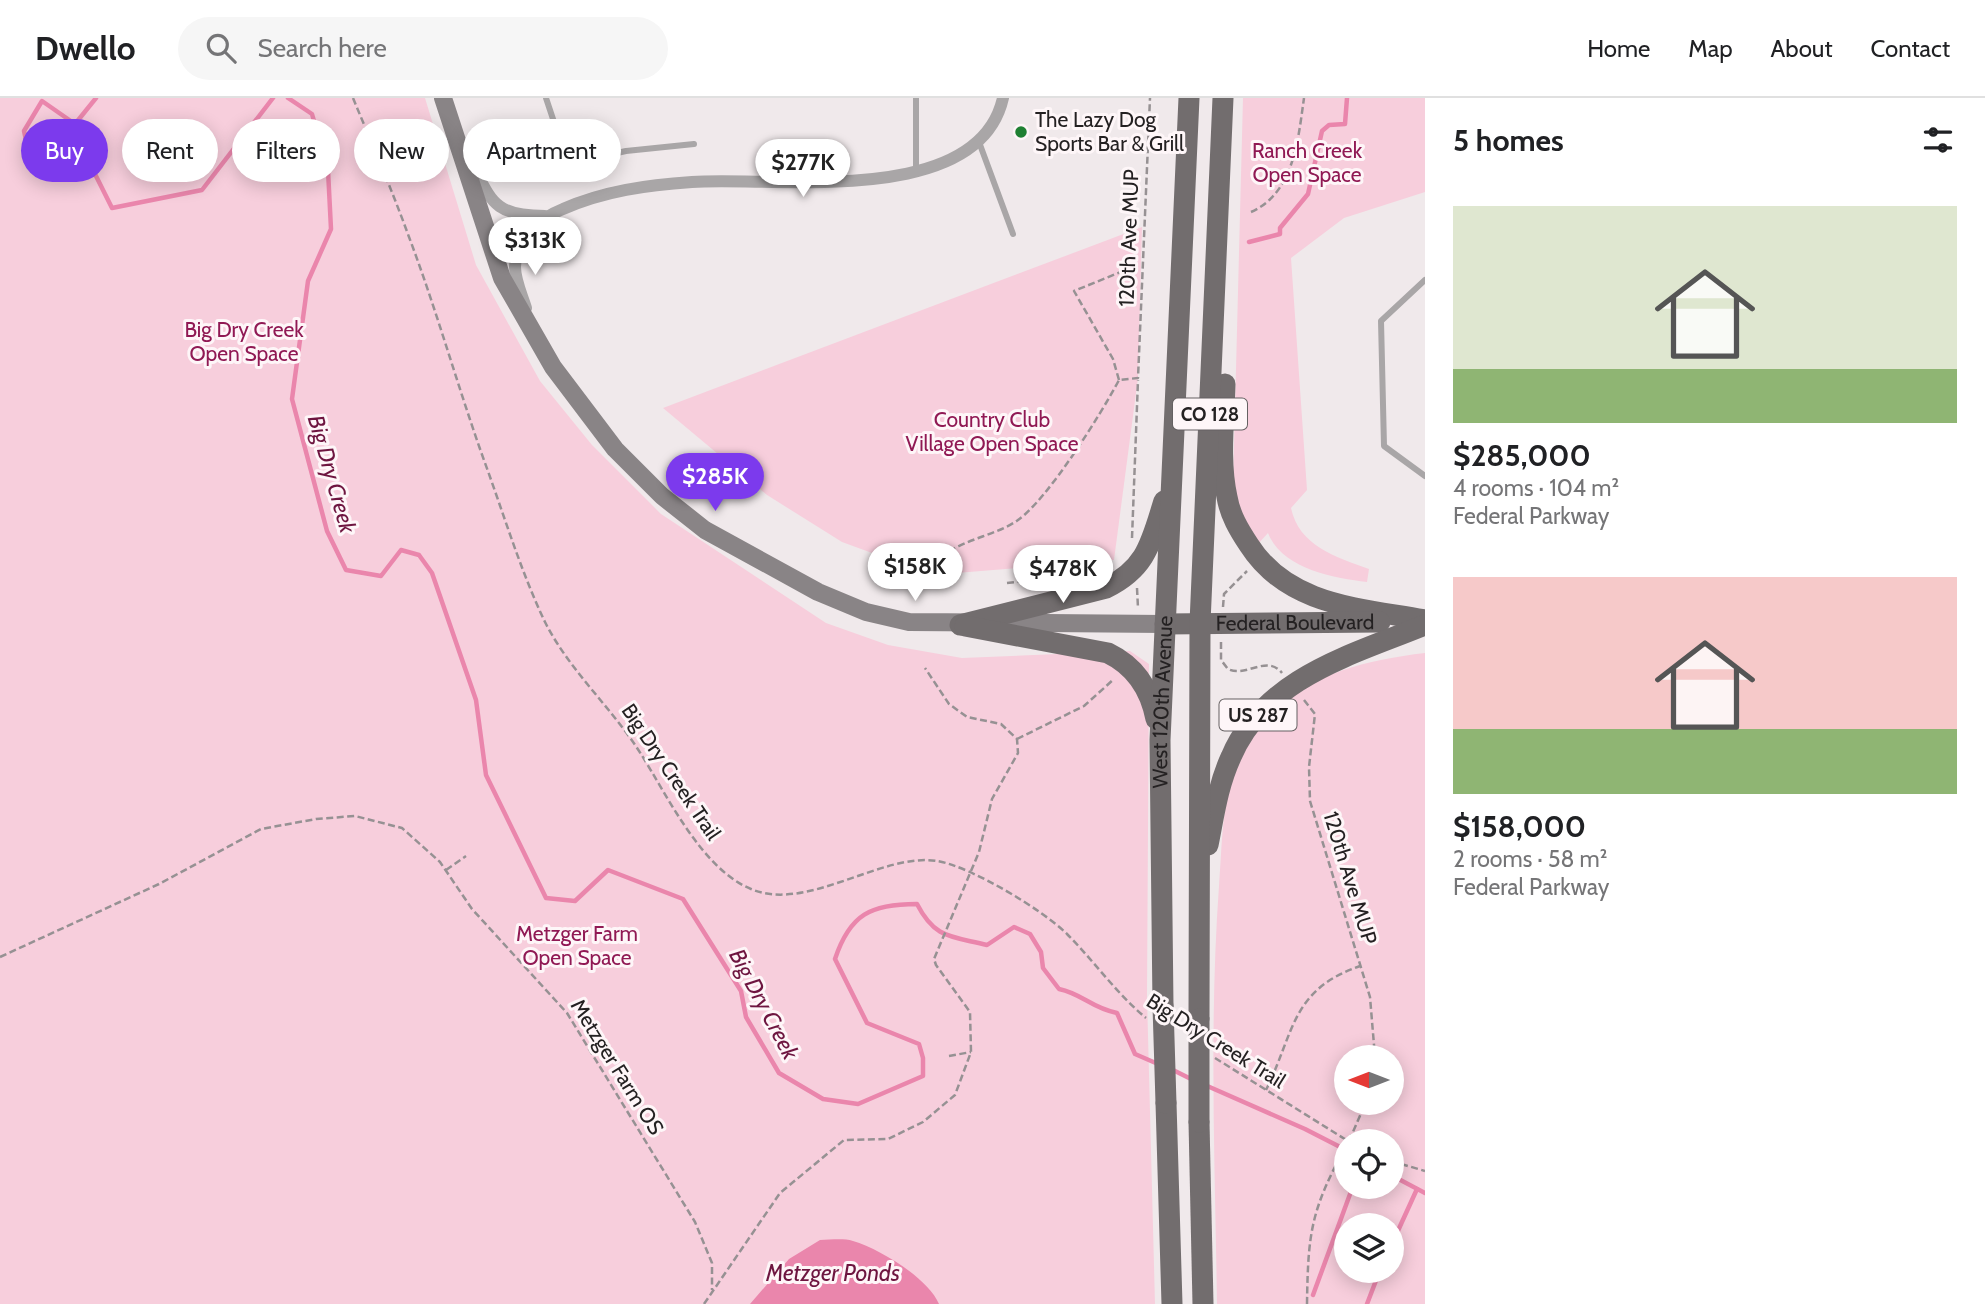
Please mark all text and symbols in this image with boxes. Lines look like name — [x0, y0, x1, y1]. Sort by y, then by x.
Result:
search box — [178, 17, 668, 80]
text: Dwello — [35, 28, 136, 68]
icon: search — [202, 29, 240, 67]
text: Search here — [258, 32, 387, 64]
text: Home — [1587, 34, 1650, 63]
text: Map — [1688, 34, 1733, 63]
text: About — [1771, 34, 1833, 63]
text: Contact — [1871, 34, 1950, 63]
place label: The Lazy Dog Sports Bar & Grill — [1035, 107, 1184, 156]
chip: Buy — [21, 119, 108, 182]
chip: Rent — [122, 119, 218, 182]
chip: Filters — [232, 119, 340, 182]
chip: New — [354, 119, 449, 182]
chip: Apartment — [463, 119, 621, 182]
icon: filters — [1919, 121, 1957, 159]
text: 5 homes — [1453, 122, 1564, 159]
marker: The Lazy Dog Sports Bar & Grill — [1013, 124, 1029, 140]
park label: Ranch Creek Open Space — [1252, 138, 1363, 187]
pin: $277K — [754, 140, 852, 199]
text: $277K — [771, 148, 835, 176]
street label: 120th Ave MUP — [1114, 169, 1143, 307]
pin: $313K — [486, 218, 584, 277]
text: $313K — [504, 226, 566, 254]
icon: home — [1642, 251, 1768, 377]
park label: Big Dry Creek Open Space — [184, 317, 304, 366]
road number: CO 128 — [1173, 398, 1247, 430]
park label: Country Club Village Open Space — [905, 407, 1079, 456]
water label: Big Dry Creek — [302, 412, 363, 537]
text: $285,000 — [1453, 437, 1591, 474]
pin: $285K — [666, 454, 764, 513]
text: $285K — [682, 462, 748, 490]
text: 4 rooms · 104 m² — [1453, 474, 1619, 502]
text: Federal Parkway — [1453, 502, 1609, 530]
pin: $158K — [866, 544, 964, 603]
pin: $478K — [1014, 546, 1112, 605]
text: $158K — [884, 552, 946, 580]
text: $478K — [1029, 554, 1097, 582]
street label: Federal Boulevard — [1216, 609, 1374, 636]
street label: West 120th Avenue — [1147, 615, 1178, 789]
icon: home — [1642, 622, 1768, 748]
street label: Big Dry Creek Trail — [617, 699, 726, 845]
road number: US 287 — [1220, 700, 1296, 730]
street label: 120th Ave MUP — [1318, 808, 1383, 947]
text: $158,000 — [1453, 808, 1586, 845]
text: 2 rooms · 58 m² — [1453, 845, 1607, 873]
text: Federal Parkway — [1453, 873, 1609, 901]
park label: Metzger Farm Open Space — [516, 921, 638, 970]
water label: Big Dry Creek — [723, 944, 805, 1065]
street label: Big Dry Creek Trail — [1142, 988, 1290, 1093]
street label: Metzger Farm OS — [566, 994, 669, 1139]
north arrow — [1334, 1045, 1404, 1115]
map controls — [1334, 1045, 1404, 1283]
button: locate — [1334, 1129, 1404, 1199]
button: layers — [1334, 1213, 1404, 1283]
water label: Metzger Ponds — [765, 1259, 900, 1287]

